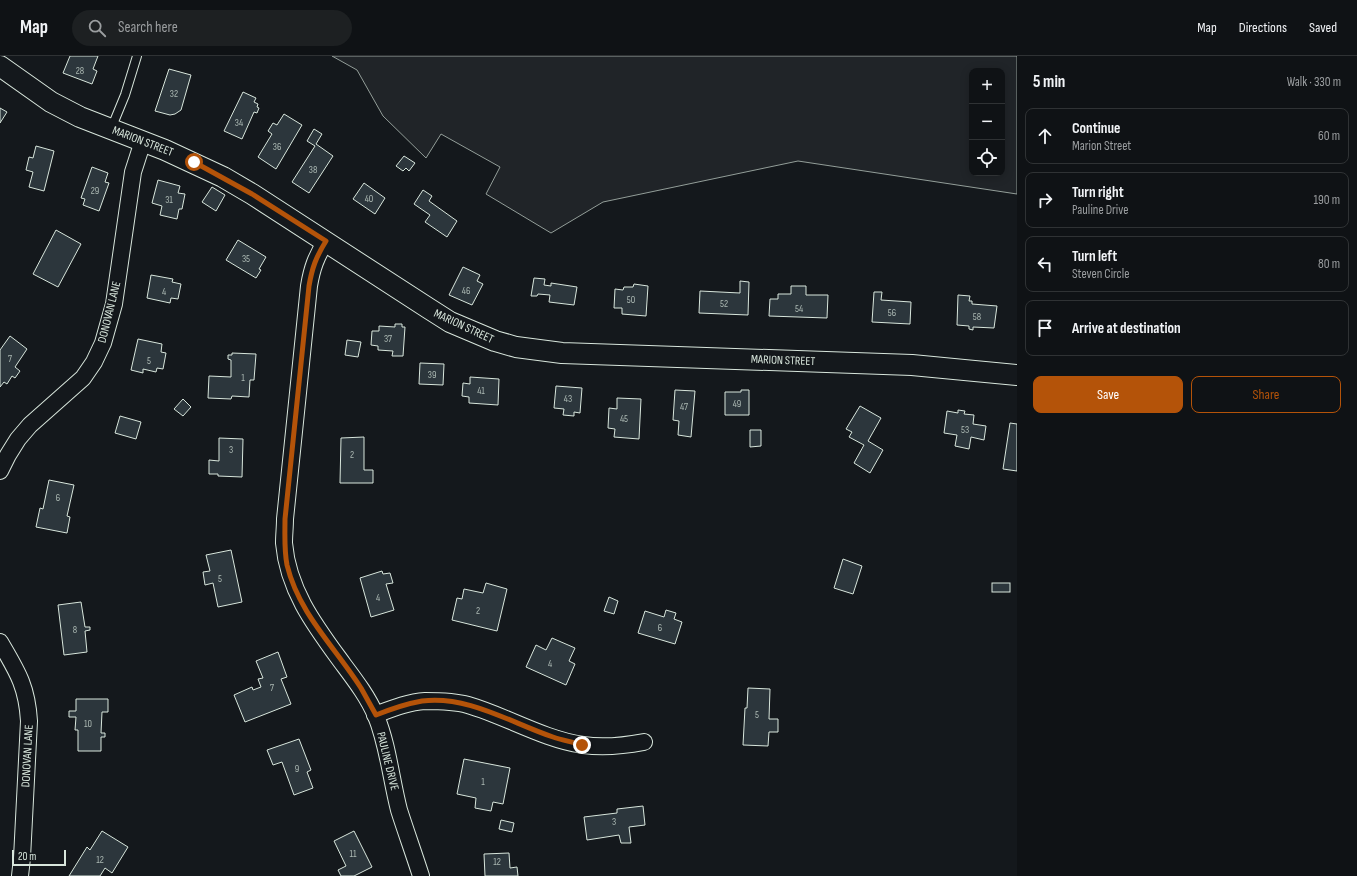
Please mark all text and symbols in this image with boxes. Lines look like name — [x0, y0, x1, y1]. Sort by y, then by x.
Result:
search box — [72, 10, 352, 46]
text: Map — [20, 16, 48, 39]
icon: search — [86, 17, 108, 39]
text: Search here — [118, 18, 178, 37]
text: Map — [1197, 19, 1217, 36]
text: Directions — [1239, 19, 1287, 36]
text: Saved — [1309, 19, 1337, 36]
house number: 28 — [76, 65, 84, 77]
map controls — [969, 68, 1005, 176]
button: + — [969, 68, 1005, 104]
text: 5 min — [1033, 72, 1065, 92]
text: Walk · 330 m — [1287, 74, 1341, 90]
house number: 32 — [170, 88, 178, 100]
button: − — [969, 104, 1005, 140]
house number: 34 — [235, 117, 243, 129]
text: Continue — [1072, 119, 1121, 138]
street label: MARION STREET — [110, 123, 176, 160]
icon: ahead — [1034, 125, 1056, 147]
text: 60 m — [1318, 128, 1340, 144]
text: Marion Street — [1072, 138, 1131, 154]
button: locate — [969, 140, 1005, 176]
house number: 36 — [273, 141, 281, 153]
route start — [185, 153, 203, 171]
house number: 38 — [309, 164, 317, 176]
text: Turn right — [1072, 183, 1124, 202]
house number: 29 — [91, 185, 99, 197]
icon: right — [1034, 189, 1056, 211]
text: 190 m — [1313, 192, 1340, 208]
house number: 40 — [365, 193, 373, 205]
house number: 31 — [165, 194, 173, 206]
text: Pauline Drive — [1072, 202, 1128, 218]
text: Turn left — [1072, 247, 1117, 266]
house number: 35 — [242, 253, 250, 265]
icon: left — [1034, 253, 1056, 275]
text: 80 m — [1318, 256, 1340, 272]
text: Steven Circle — [1072, 266, 1129, 282]
street label: DONOVAN LANE — [95, 280, 124, 344]
house number: 46 — [462, 285, 470, 297]
house number: 4 — [162, 286, 166, 298]
house number: 50 — [627, 294, 635, 306]
house number: 52 — [720, 298, 728, 310]
house number: 54 — [795, 303, 803, 315]
street label: MARION STREET — [431, 306, 496, 347]
house number: 56 — [888, 307, 896, 319]
house number: 58 — [973, 311, 981, 323]
icon: arrive — [1034, 317, 1056, 339]
text: Arrive at destination — [1072, 319, 1181, 338]
house number: 37 — [384, 333, 392, 345]
street label: MARION STREET — [751, 352, 816, 369]
house number: 7 — [8, 353, 12, 365]
house number: 5 — [147, 355, 151, 367]
house number: 39 — [428, 369, 436, 381]
house number: 1 — [241, 372, 245, 384]
button: Save — [1033, 376, 1183, 413]
button: Share — [1191, 376, 1341, 413]
house number: 41 — [477, 385, 485, 397]
house number: 43 — [564, 393, 572, 405]
house number: 49 — [733, 398, 741, 410]
house number: 47 — [680, 401, 688, 413]
house number: 45 — [620, 413, 628, 425]
house number: 53 — [961, 424, 969, 436]
house number: 3 — [229, 444, 233, 456]
house number: 2 — [350, 449, 354, 461]
house number: 6 — [56, 492, 60, 504]
house number: 5 — [218, 573, 222, 585]
house number: 4 — [376, 592, 380, 604]
house number: 2 — [476, 605, 480, 617]
house number: 6 — [658, 622, 662, 634]
house number: 8 — [73, 624, 77, 636]
house number: 4 — [548, 658, 552, 670]
house number: 7 — [270, 682, 274, 694]
house number: 5 — [755, 709, 759, 721]
house number: 10 — [84, 718, 92, 730]
street label: DONOVAN LANE — [18, 724, 37, 788]
street label: PAULINE DRIVE — [373, 730, 402, 792]
route end — [573, 736, 591, 754]
house number: 9 — [295, 763, 299, 775]
house number: 1 — [481, 776, 485, 788]
house number: 3 — [612, 816, 616, 828]
scale bar — [12, 848, 66, 867]
house number: 11 — [350, 848, 357, 860]
text: 20 m — [18, 850, 36, 863]
house number: 12 — [96, 854, 104, 866]
house number: 12 — [493, 856, 501, 868]

